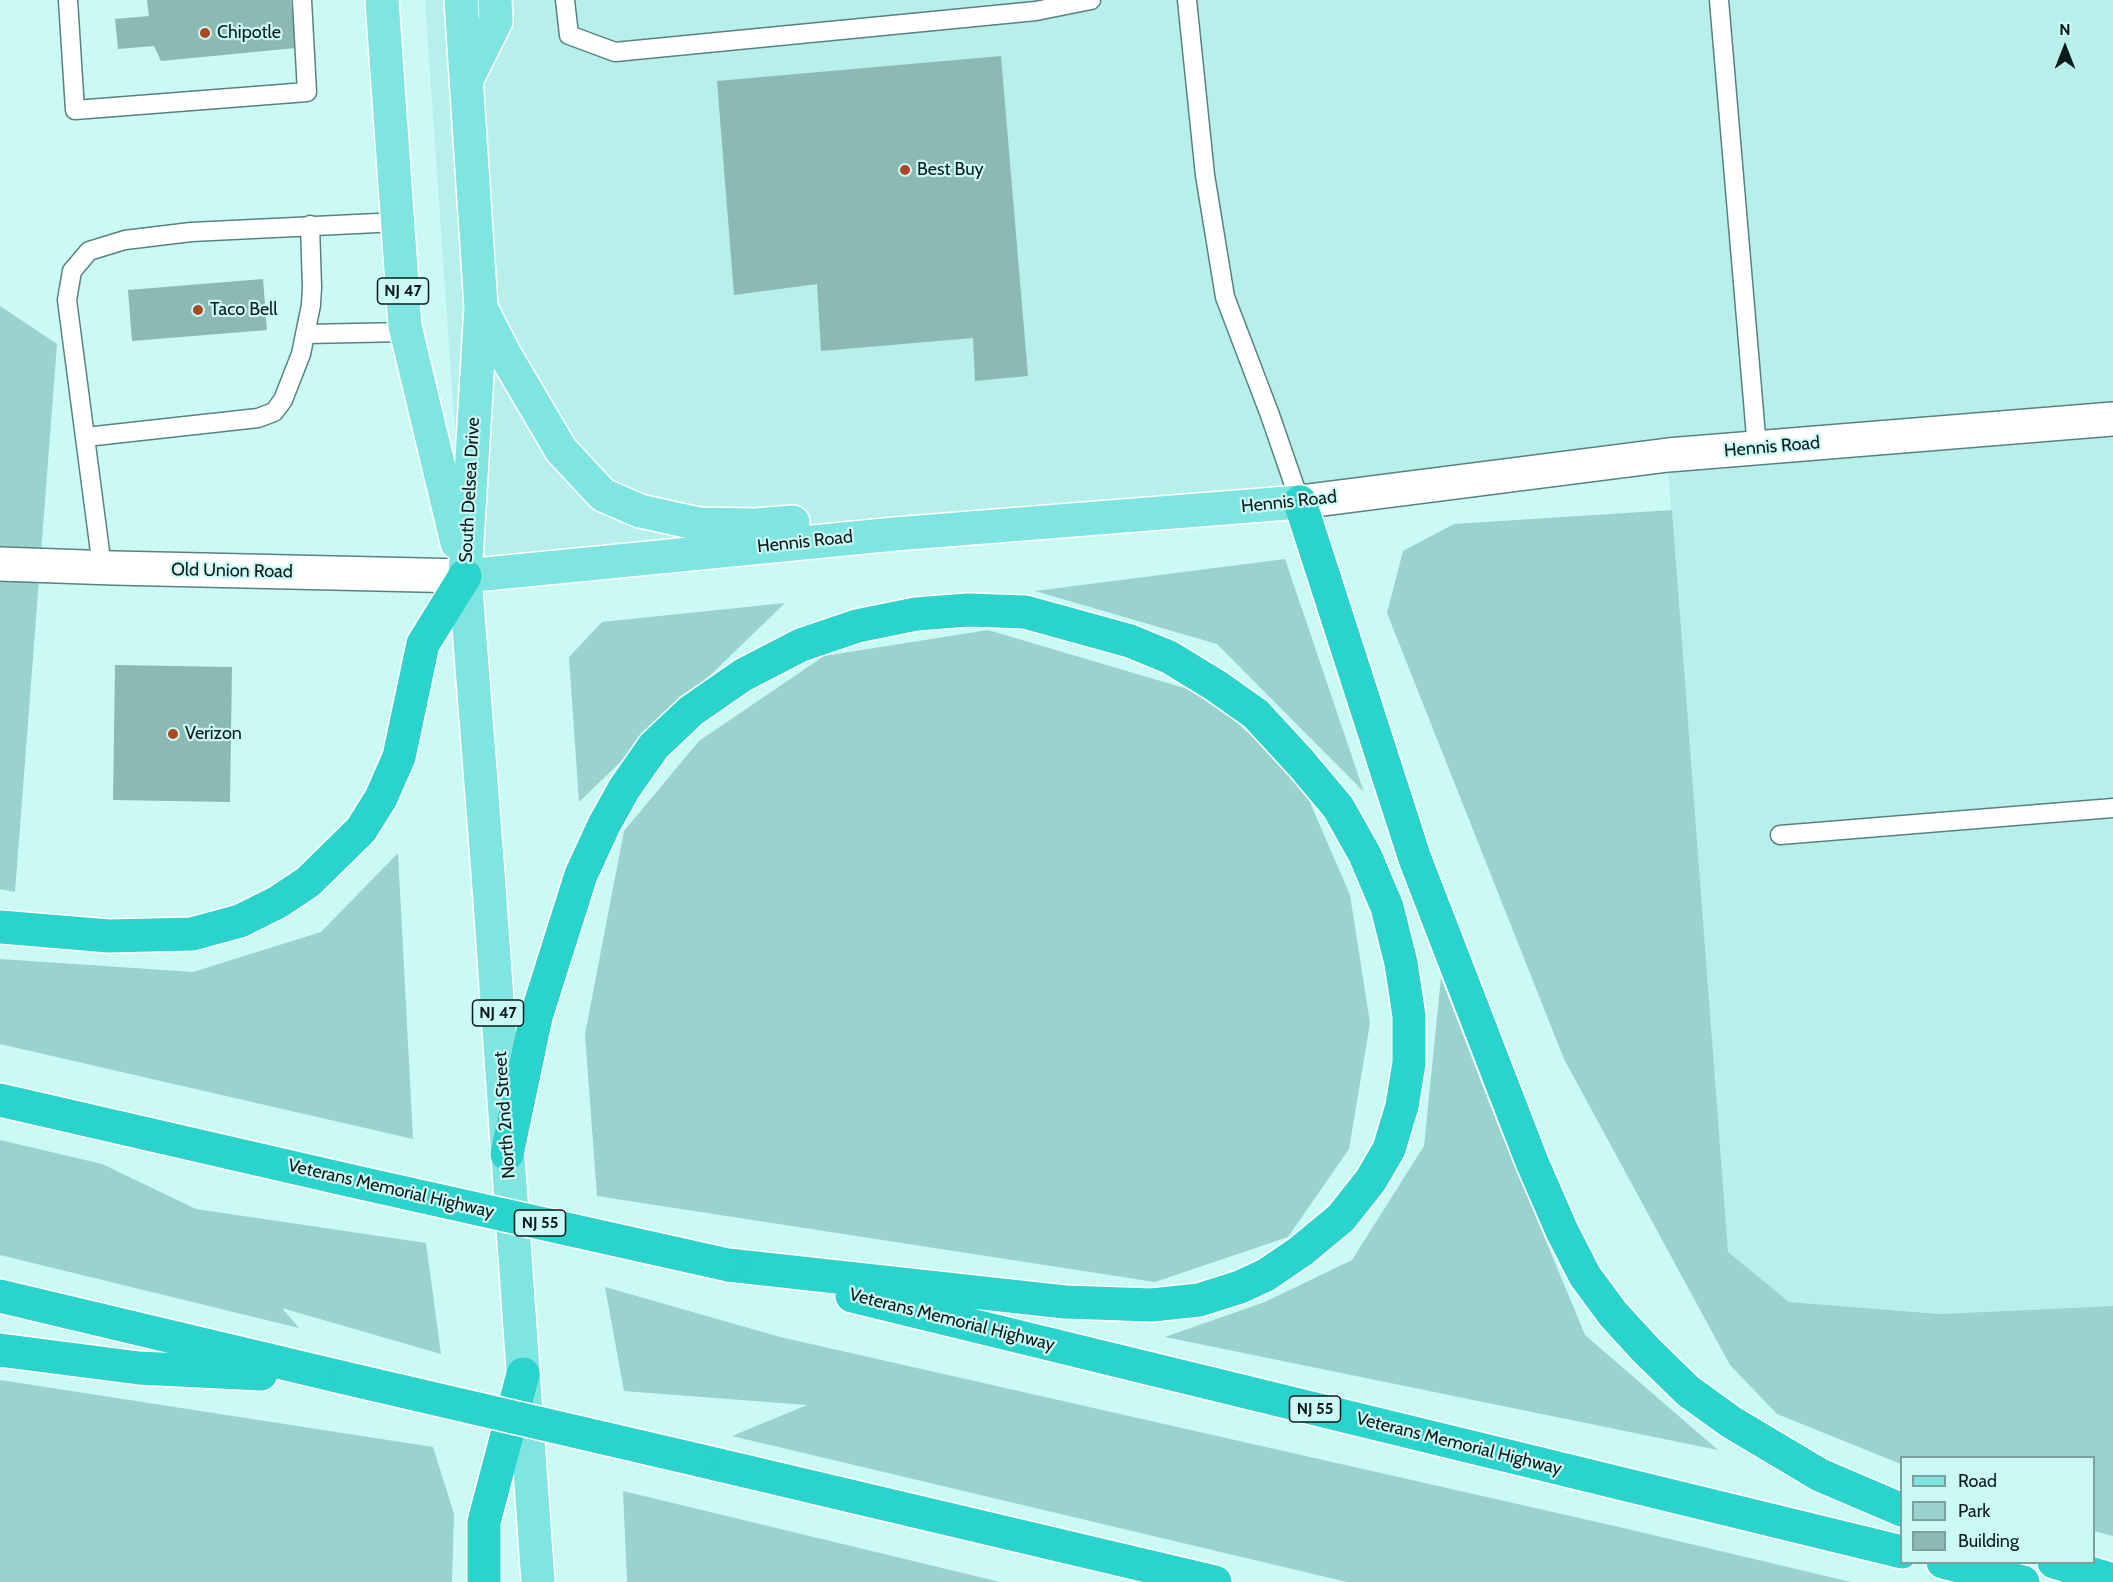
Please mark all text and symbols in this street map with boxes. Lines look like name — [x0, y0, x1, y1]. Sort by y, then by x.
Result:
north arrow — [2035, 18, 2095, 78]
text: N — [2059, 20, 2071, 39]
place label: Chipotle — [217, 22, 281, 44]
marker: Chipotle — [198, 26, 212, 40]
place label: Best Buy — [917, 159, 984, 181]
marker: Best Buy — [898, 163, 912, 177]
road number: NJ 47 — [378, 278, 428, 304]
place label: Taco Bell — [210, 299, 278, 321]
marker: Taco Bell — [191, 303, 205, 317]
street label: South Delsea Drive — [455, 417, 485, 563]
street label: Hennis Road — [1723, 432, 1821, 462]
street label: Hennis Road — [1240, 486, 1338, 518]
street label: Hennis Road — [756, 526, 854, 558]
street label: Old Union Road — [171, 559, 293, 583]
place label: Verizon — [185, 723, 242, 745]
marker: Verizon — [166, 727, 180, 741]
road number: NJ 47 — [472, 1000, 524, 1026]
street label: North 2nd Street — [490, 1051, 520, 1179]
street label: Veterans Memorial Highway — [286, 1155, 496, 1223]
road number: NJ 55 — [514, 1210, 566, 1236]
street label: Veterans Memorial Highway — [847, 1284, 1057, 1356]
road number: NJ 55 — [1290, 1396, 1340, 1422]
street label: Veterans Memorial Highway — [1354, 1408, 1564, 1480]
legend — [1900, 1456, 2095, 1564]
text: Road — [1958, 1470, 1997, 1492]
text: Park — [1958, 1500, 1990, 1522]
text: Building — [1958, 1530, 2019, 1552]

